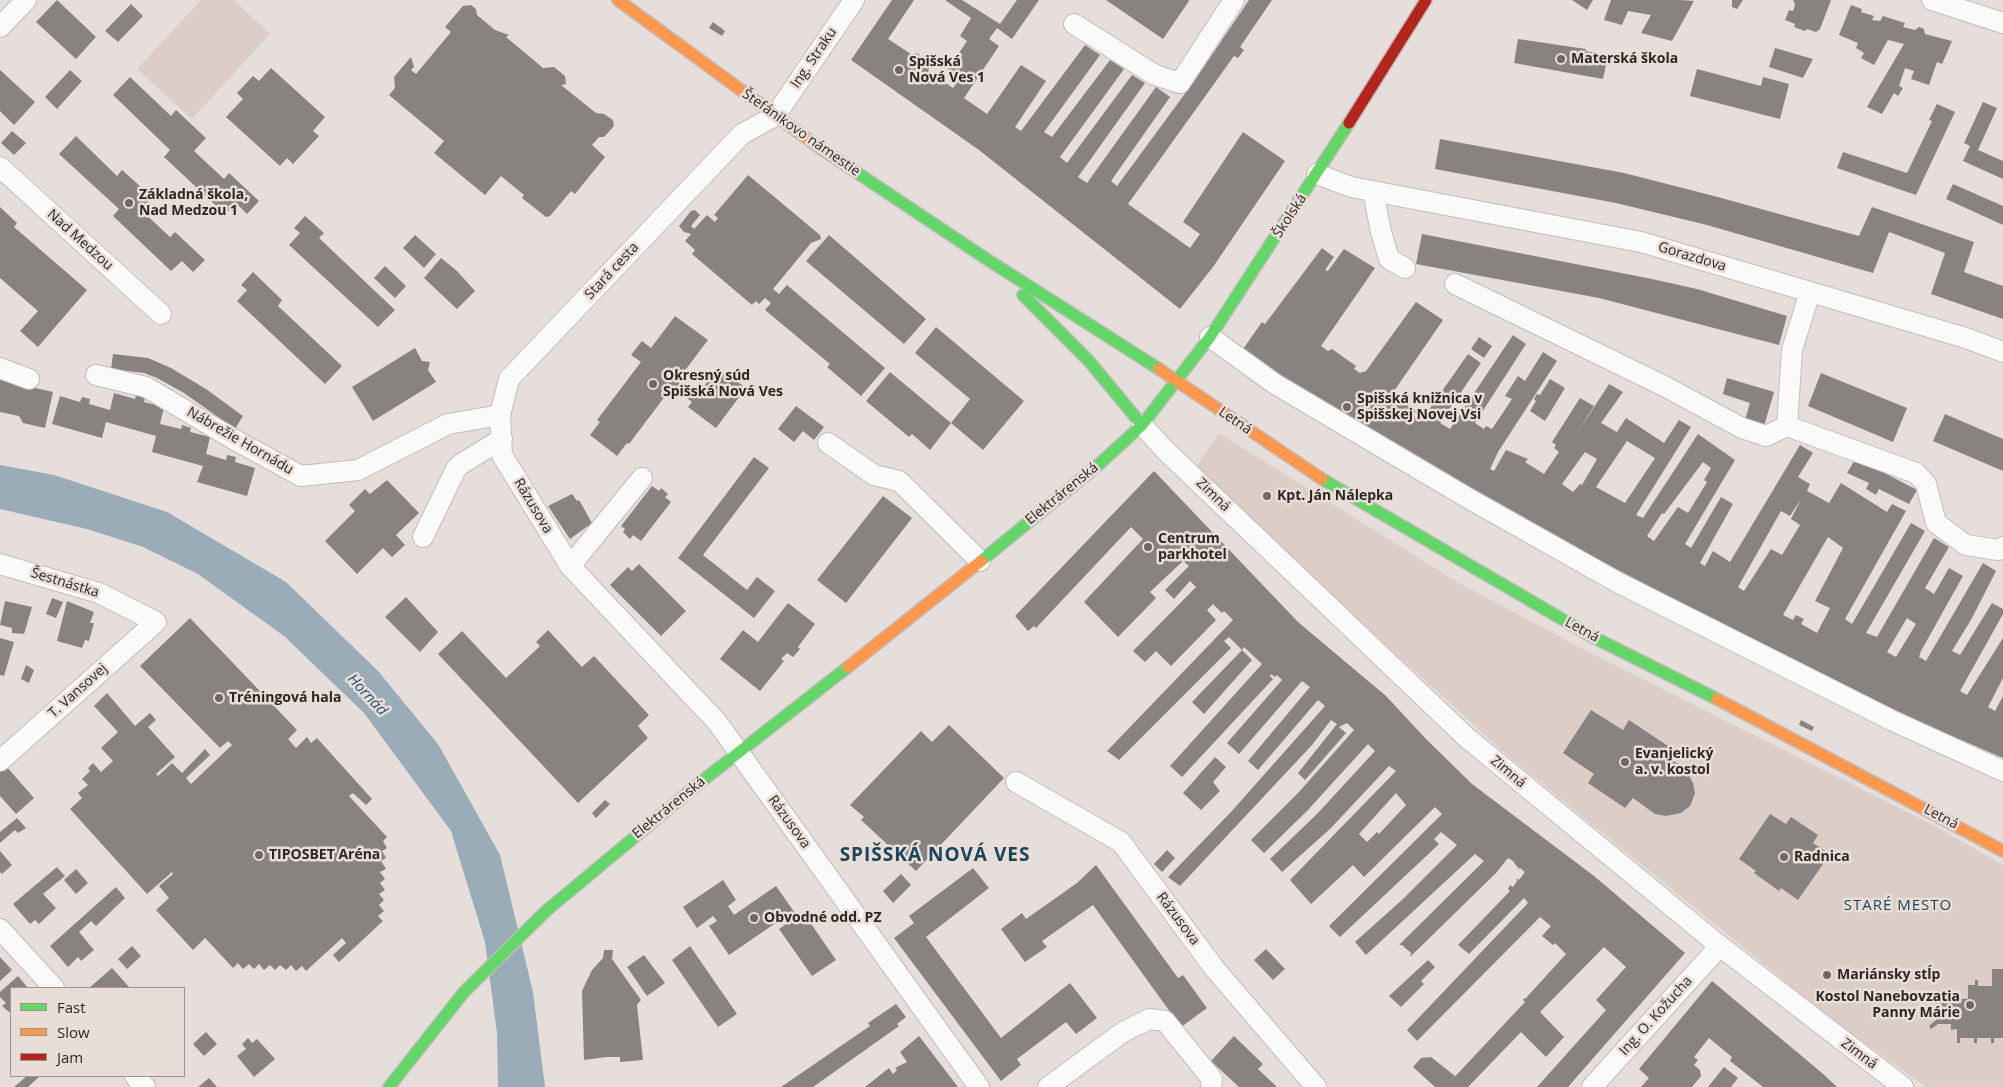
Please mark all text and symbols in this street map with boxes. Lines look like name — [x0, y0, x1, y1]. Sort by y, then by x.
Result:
street label: Ing. Straku — [788, 24, 840, 92]
place label: Materská škola — [1571, 51, 1678, 67]
marker: Materská škola — [1555, 53, 1567, 65]
place label: Spišská Nová Ves 1 — [909, 54, 985, 86]
marker: Spišská Nová Ves 1 — [893, 64, 905, 76]
street label: Štefánikovo námestie — [739, 86, 863, 180]
place label: Základná škola, Nad Medzou 1 — [139, 187, 248, 220]
street label: Školská — [1270, 191, 1310, 241]
marker: Základná škola, Nad Medzou 1 — [123, 197, 135, 209]
street label: Nad Medzou — [43, 206, 117, 274]
street label: Stará cesta — [581, 239, 643, 303]
street label: Gorazdova — [1656, 239, 1728, 275]
place label: Okresný súd Spišská Nová Ves — [663, 368, 783, 401]
marker: Okresný súd Spišská Nová Ves — [647, 378, 659, 390]
place label: Spišská knižnica v Spišskej Novej Vsi — [1357, 391, 1482, 424]
marker: Spišská knižnica v Spišskej Novej Vsi — [1341, 401, 1353, 413]
street label: Nábrežie Hornádu — [184, 404, 296, 478]
street label: Letná — [1215, 404, 1255, 438]
street label: Elektrárenská — [1022, 459, 1102, 529]
street label: Rázusova — [510, 475, 556, 537]
street label: Zimná — [1192, 475, 1234, 515]
place label: Kpt. Ján Nálepka — [1277, 488, 1393, 504]
marker: Kpt. Ján Nálepka — [1261, 490, 1273, 502]
place label: Centrum parkhotel — [1158, 531, 1227, 564]
marker: Centrum parkhotel — [1142, 541, 1154, 553]
street label: Šestnástka — [29, 565, 101, 601]
street label: Letná — [1562, 614, 1602, 646]
street label: T. Vansovej — [45, 660, 111, 722]
water label: Hornád — [343, 670, 391, 720]
place label: Tréningová hala — [229, 690, 341, 706]
marker: Tréningová hala — [213, 692, 225, 704]
place label: Evanjelický a. v. kostol — [1635, 746, 1713, 779]
street label: Zimná — [1487, 752, 1529, 792]
marker: Evanjelický a. v. kostol — [1619, 756, 1631, 768]
street label: Elektrárenská — [629, 773, 709, 843]
street label: Rázusova — [764, 792, 814, 852]
street label: Letná — [1921, 801, 1961, 833]
district label: SPIŠSKÁ NOVÁ VES — [838, 845, 1032, 867]
place label: TIPOSBET Aréna — [269, 847, 380, 863]
marker: TIPOSBET Aréna — [253, 849, 265, 861]
place label: Radnica — [1794, 849, 1850, 865]
marker: Radnica — [1778, 851, 1790, 863]
street label: Rázusova — [1153, 889, 1203, 949]
district label: STARÉ MESTO — [1842, 897, 1954, 915]
place label: Obvodné odd. PZ — [764, 910, 882, 926]
marker: Obvodné odd. PZ — [748, 912, 760, 924]
place label: Mariánsky stĺp — [1837, 967, 1940, 983]
marker: Mariánsky stĺp — [1821, 969, 1833, 981]
street label: Ing. O. Kožucha — [1616, 973, 1696, 1059]
legend — [10, 987, 185, 1077]
place label: Kostol Nanebovzatia Panny Márie — [1816, 989, 1960, 1022]
text: Fast — [57, 997, 86, 1017]
marker: Kostol Nanebovzatia Panny Márie — [1964, 999, 1976, 1011]
text: Slow — [57, 1022, 90, 1042]
street label: Zimná — [1838, 1035, 1880, 1073]
text: Jam — [57, 1047, 83, 1067]

